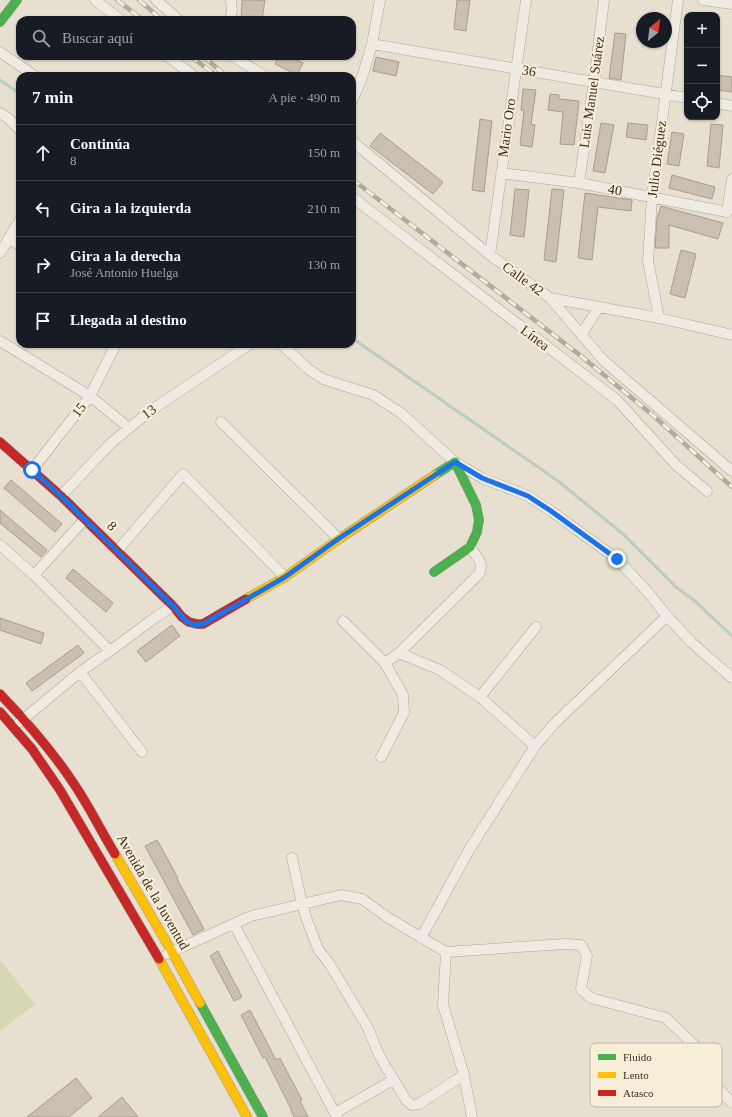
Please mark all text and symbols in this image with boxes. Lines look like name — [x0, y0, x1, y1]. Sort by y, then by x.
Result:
north arrow — [636, 12, 672, 48]
map controls — [684, 12, 720, 120]
button: + — [684, 12, 720, 48]
search box — [16, 16, 356, 60]
icon: search — [30, 27, 52, 49]
text: Buscar aquí — [62, 30, 133, 46]
street label: Luis Manuel Suárez — [577, 35, 607, 149]
button: − — [684, 48, 720, 84]
street label: 36 — [521, 62, 537, 80]
button: locate — [684, 84, 720, 120]
text: 7 min — [32, 88, 73, 107]
text: A pie · 490 m — [269, 90, 340, 105]
street label: Mario Oro — [495, 97, 519, 159]
street label: Julio Diéguez — [645, 120, 669, 198]
text: Continúa — [70, 136, 130, 152]
icon: ahead — [32, 142, 54, 164]
text: 150 m — [307, 145, 340, 160]
text: 8 — [70, 153, 77, 168]
street label: 40 — [607, 181, 623, 199]
icon: left — [32, 198, 54, 220]
text: Gira a la izquierda — [70, 200, 191, 216]
text: 210 m — [307, 201, 340, 216]
text: Gira a la derecha — [70, 248, 181, 264]
icon: right — [32, 254, 54, 276]
text: 130 m — [307, 257, 340, 272]
street label: Calle 42 — [500, 259, 546, 299]
text: José Antonio Huelga — [70, 265, 178, 280]
icon: arrive — [32, 310, 54, 332]
text: Llegada al destino — [70, 312, 187, 328]
street label: Línea — [518, 322, 553, 354]
street label: 15 — [69, 400, 89, 420]
street label: 13 — [139, 402, 159, 422]
route start — [23, 461, 41, 479]
street label: 8 — [104, 518, 120, 534]
route end — [608, 550, 626, 568]
street label: Avenida de la Juventud — [114, 832, 192, 952]
legend — [590, 1043, 722, 1107]
text: Fluido — [623, 1051, 652, 1063]
text: Lento — [623, 1069, 649, 1081]
text: Atasco — [623, 1087, 654, 1099]

